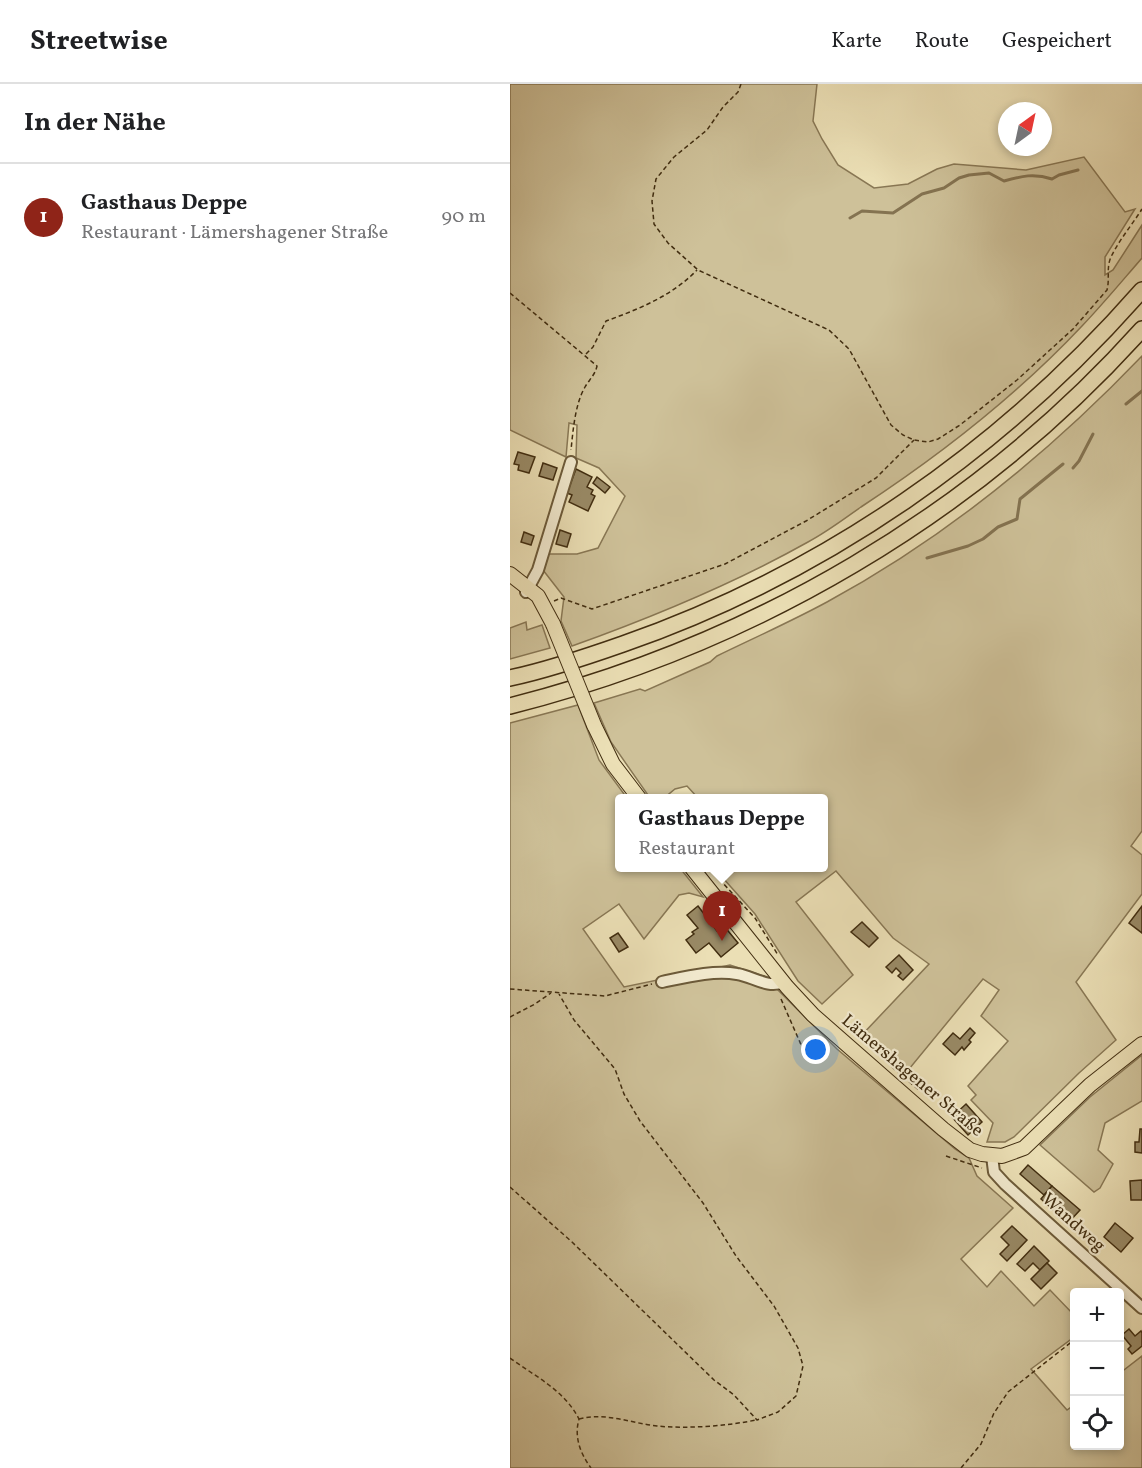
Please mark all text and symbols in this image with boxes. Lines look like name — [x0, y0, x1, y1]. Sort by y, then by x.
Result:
text: Streetwise — [30, 22, 168, 61]
text: Karte — [831, 27, 882, 56]
text: Route — [915, 27, 969, 56]
text: Gespeichert — [1002, 27, 1112, 56]
north arrow — [998, 102, 1052, 156]
text: In der Nähe — [24, 105, 166, 141]
text: Gasthaus Deppe — [81, 188, 247, 219]
text: 1 — [39, 203, 48, 231]
text: 90 m — [442, 203, 486, 231]
text: Restaurant · Lämershagener Straße — [81, 219, 388, 247]
popup — [615, 794, 828, 872]
text: Gasthaus Deppe — [638, 804, 805, 835]
text: Restaurant — [638, 835, 735, 863]
pin: 1 — [702, 892, 742, 941]
street label: Lämershagener Straße — [836, 1009, 988, 1143]
your location — [801, 1035, 830, 1064]
street label: Wandweg — [1036, 1188, 1110, 1258]
map controls — [1070, 1288, 1124, 1450]
button: + — [1070, 1288, 1124, 1342]
button: − — [1070, 1342, 1124, 1396]
button: locate — [1070, 1396, 1124, 1450]

